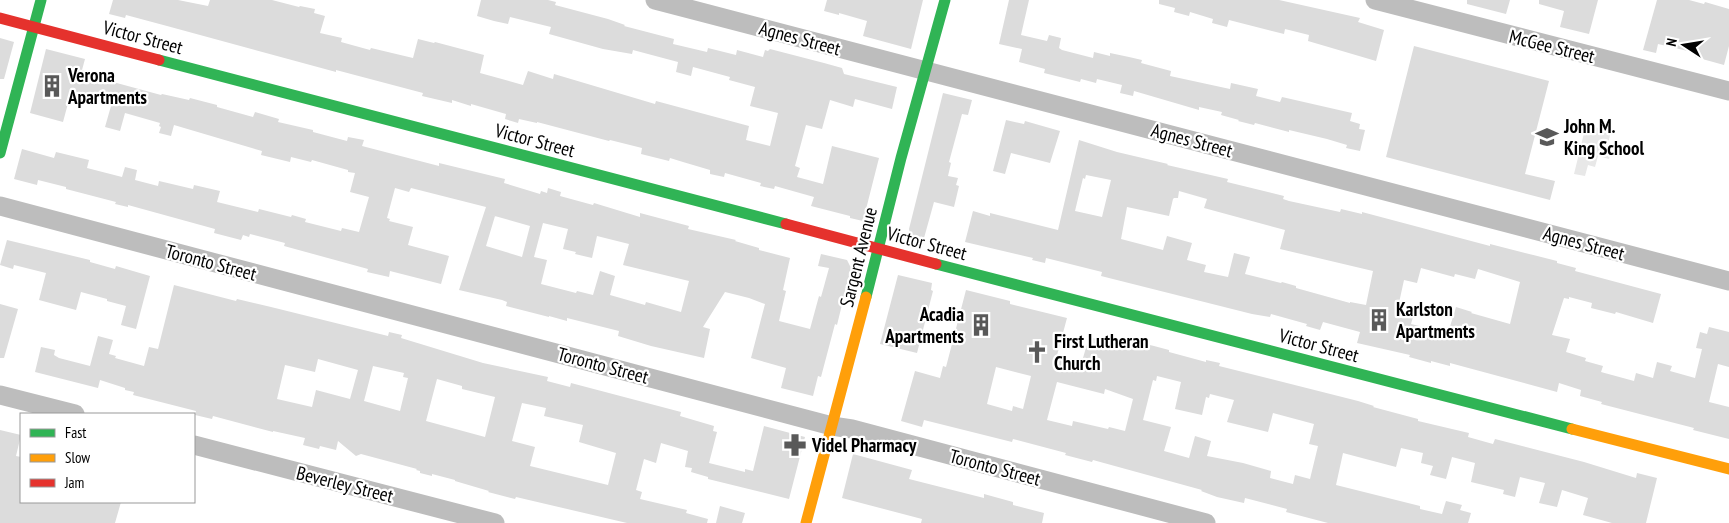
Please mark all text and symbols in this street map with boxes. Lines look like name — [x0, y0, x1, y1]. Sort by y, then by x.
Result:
street label: Victor Street — [100, 15, 186, 59]
street label: Agnes Street — [757, 16, 844, 61]
north arrow — [1659, 20, 1709, 70]
street label: McGee Street — [1507, 24, 1598, 68]
text: N — [1662, 37, 1681, 48]
place label: Verona Apartments — [67, 63, 147, 109]
building icon: Verona Apartments — [39, 73, 65, 99]
place label: John M. King School — [1563, 114, 1644, 160]
street label: Victor Street — [492, 118, 578, 162]
street label: Agnes Street — [1149, 118, 1236, 163]
school or university icon: John M. King School — [1534, 124, 1560, 150]
street label: Sargent Avenue — [834, 204, 882, 309]
street label: Victor Street — [884, 221, 970, 265]
street label: Agnes Street — [1541, 221, 1628, 266]
street label: Toronto Street — [163, 238, 260, 286]
place label: Karlston Apartments — [1395, 297, 1475, 343]
place label: Acadia Apartments — [884, 302, 964, 348]
building icon: Karlston Apartments — [1366, 307, 1392, 333]
building icon: Acadia Apartments — [968, 312, 994, 338]
street label: Victor Street — [1276, 323, 1362, 367]
place label: First Lutheran Church — [1054, 329, 1149, 375]
church icon: First Lutheran Church — [1024, 339, 1050, 365]
street label: Toronto Street — [555, 341, 652, 389]
legend — [20, 413, 195, 503]
text: Fast — [65, 423, 86, 442]
pharmacy icon: Videl Pharmacy — [782, 432, 808, 458]
place label: Videl Pharmacy — [811, 433, 917, 457]
street label: Toronto Street — [947, 443, 1044, 491]
text: Slow — [65, 448, 90, 467]
street label: Beverley Street — [294, 460, 397, 508]
text: Jam — [64, 473, 84, 492]

